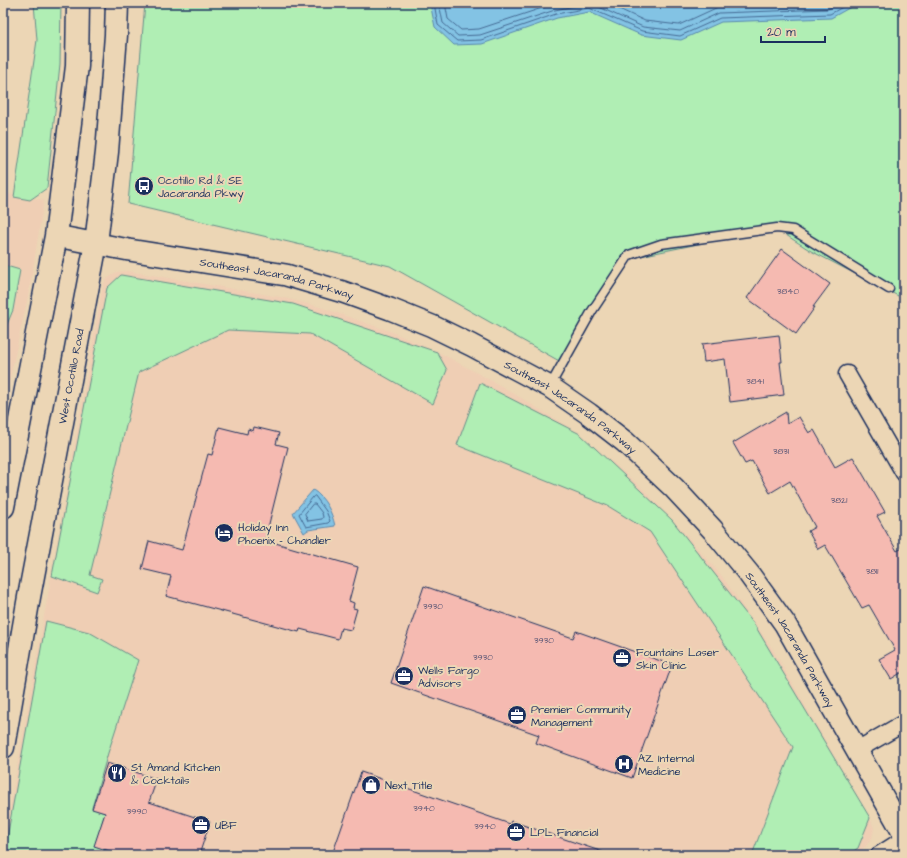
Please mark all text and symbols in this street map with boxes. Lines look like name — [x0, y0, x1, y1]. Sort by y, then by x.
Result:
scale bar — [761, 18, 825, 44]
text: 20 m — [767, 24, 796, 41]
place label: Ocotillo Rd & SE Jacaranda Pkwy — [158, 173, 244, 202]
bus stop icon: Ocotillo Rd & SE Jacaranda Pkwy — [133, 175, 155, 197]
street label: Southeast Jacaranda Parkway — [199, 254, 356, 304]
house number: 3840 — [777, 285, 799, 298]
street label: West Ocotillo Road — [55, 327, 88, 425]
street label: Southeast Jacaranda Parkway — [501, 357, 640, 458]
house number: 3841 — [746, 375, 764, 388]
house number: 3831 — [773, 445, 789, 458]
house number: 3821 — [831, 494, 847, 507]
place label: Holiday Inn Phoenix - Chandler — [238, 520, 331, 548]
hotel icon: Holiday Inn Phoenix - Chandler — [213, 522, 235, 544]
house number: 3811 — [866, 565, 878, 578]
street label: Southeast Jacaranda Parkway — [742, 569, 838, 711]
house number: 3930 — [423, 600, 443, 613]
house number: 3930 — [534, 634, 554, 647]
place label: Fountains Laser Skin Clinic — [636, 645, 719, 673]
office icon: Fountains Laser Skin Clinic — [611, 647, 633, 669]
house number: 3930 — [473, 651, 493, 664]
place label: Wells Fargo Advisors — [418, 663, 480, 691]
office icon: Wells Fargo Advisors — [393, 665, 415, 687]
place label: Premier Community Management — [531, 702, 631, 731]
office icon: Premier Community Management — [506, 704, 528, 726]
place label: AZ Internal Medicine — [638, 751, 695, 779]
hospital icon: AZ Internal Medicine — [613, 753, 635, 775]
place label: St Amand Kitchen & Cocktails — [131, 760, 221, 788]
restaurant icon: St Amand Kitchen & Cocktails — [106, 762, 128, 784]
shop icon: Next Title — [360, 774, 382, 796]
place label: Next Title — [385, 778, 433, 793]
house number: 3940 — [413, 802, 435, 815]
house number: 3990 — [127, 805, 148, 818]
office icon: UBF — [190, 814, 212, 836]
place label: UBF — [215, 818, 237, 833]
house number: 3940 — [474, 820, 496, 833]
office icon: LPL Financial — [505, 821, 527, 843]
place label: LPL Financial — [530, 825, 599, 840]

